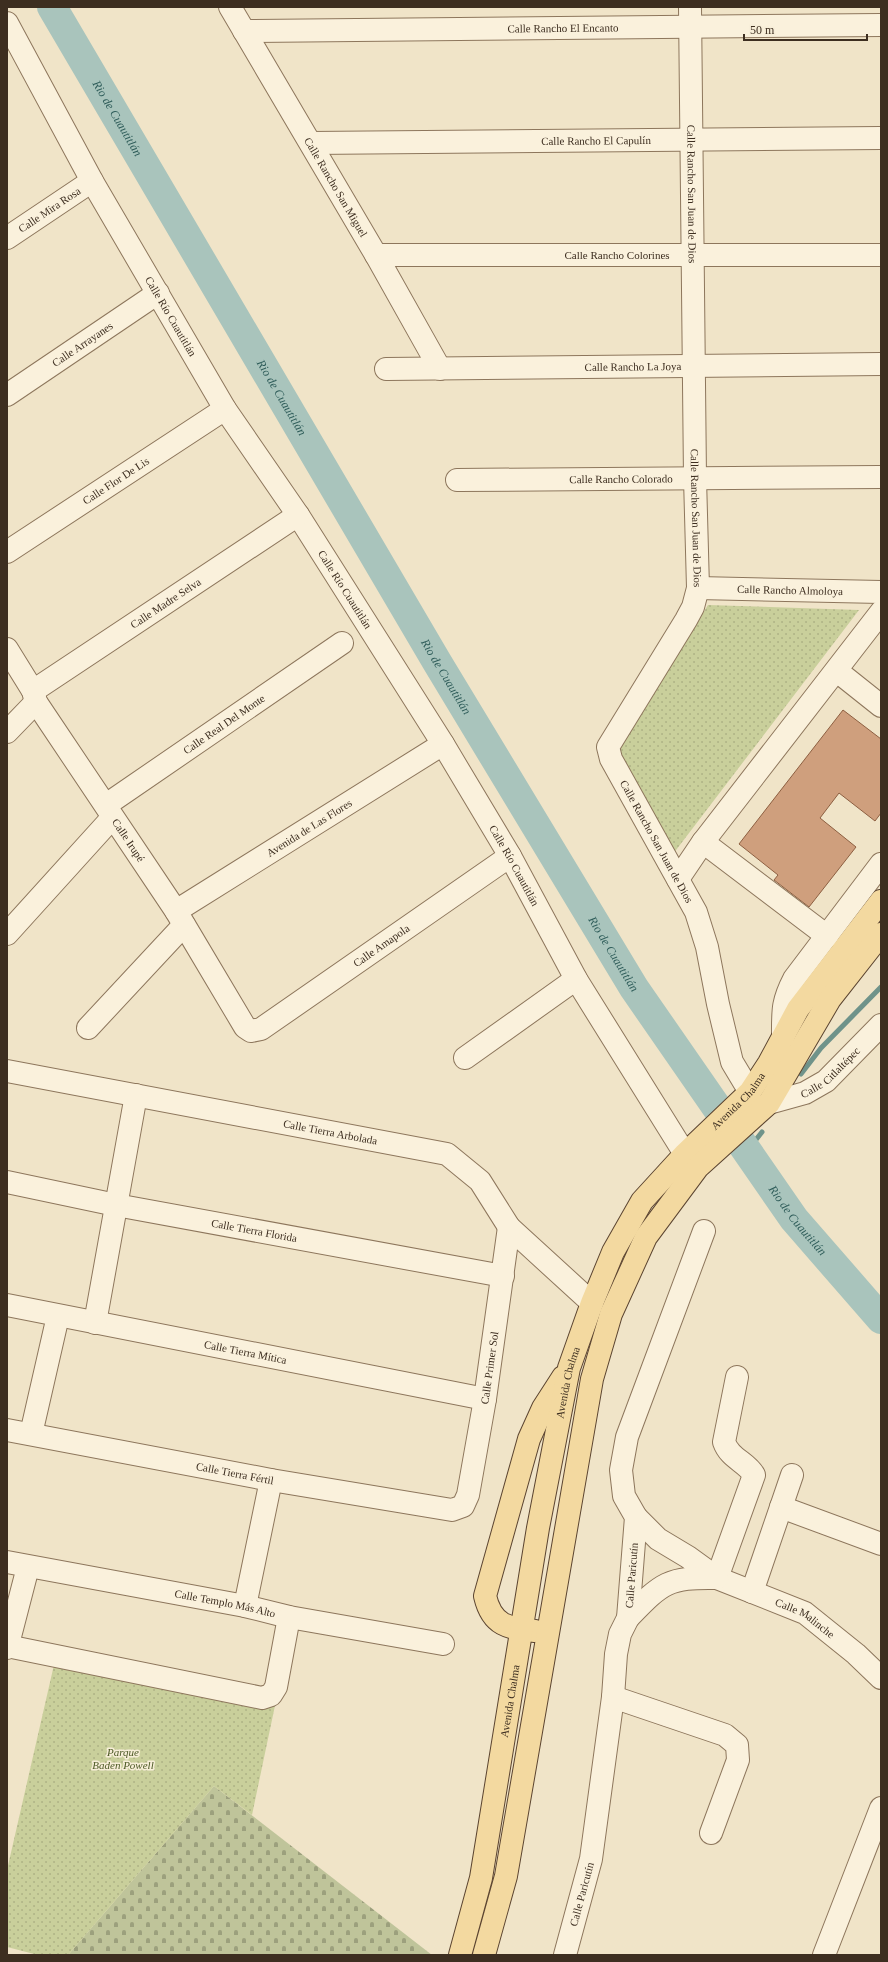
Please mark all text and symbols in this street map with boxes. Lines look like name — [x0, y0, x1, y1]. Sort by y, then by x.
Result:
scale bar — [744, 16, 867, 42]
street label: Calle Rancho El Encanto — [507, 21, 619, 35]
text: 50 m — [750, 23, 775, 37]
water label: Rio de Cuautitlán — [89, 77, 145, 159]
street label: Calle Rancho San Juan de Dios — [685, 125, 699, 263]
street label: Calle Rancho El Capulín — [541, 134, 651, 147]
street label: Calle Rancho San Miguel — [302, 135, 370, 239]
street label: Calle Mira Rosa — [16, 184, 83, 235]
street label: Calle Rancho Colorines — [564, 249, 670, 261]
street label: Calle Río Cuautitlán — [143, 274, 199, 359]
street label: Calle Arrayanes — [50, 319, 115, 369]
water label: Rio de Cuautitlán — [253, 356, 309, 438]
street label: Calle Rancho La Joya — [584, 360, 682, 373]
street label: Calle Rancho San Juan de Dios — [689, 449, 704, 587]
street label: Calle Flor De Lis — [80, 455, 151, 507]
street label: Calle Rancho Colorado — [569, 472, 673, 485]
street label: Calle Río Cuautitlán — [316, 548, 375, 631]
street label: Calle Madre Selva — [128, 575, 203, 631]
street label: Calle Rancho Almoloya — [737, 583, 843, 597]
water label: Rio de Cuautitlán — [418, 636, 474, 717]
street label: Calle Real Del Monte — [181, 692, 267, 756]
street label: Calle Rancho San Juan de Dios — [618, 778, 696, 905]
street label: Avenida de Las Flores — [264, 797, 354, 859]
street label: Calle Irupé — [110, 816, 147, 864]
street label: Calle Río Cuautitlán — [487, 823, 542, 908]
water label: Rio de Cuautitlán — [585, 913, 641, 994]
street label: Calle Amapola — [351, 922, 412, 969]
street label: Calle Citlaltépec — [799, 1044, 862, 1100]
street label: Avenida Chalma — [709, 1070, 767, 1132]
street label: Calle Tierra Arbolada — [282, 1117, 378, 1147]
water label: Rio de Cuautitlán — [765, 1182, 829, 1258]
street label: Calle Tierra Florida — [210, 1217, 298, 1244]
street label: Calle Primer Sol — [478, 1331, 500, 1405]
street label: Calle Tierra Mítica — [203, 1338, 288, 1366]
street label: Avenida Chalma — [553, 1345, 582, 1419]
street label: Calle Tierra Fértil — [195, 1460, 275, 1486]
street label: Calle Paricutín — [623, 1542, 640, 1609]
street label: Calle Templo Más Alto — [174, 1587, 277, 1620]
street label: Calle Malinche — [774, 1596, 837, 1640]
street label: Avenida Chalma — [498, 1664, 522, 1738]
park label: Parque Baden Powell — [92, 1746, 154, 1771]
street label: Calle Paricutín — [567, 1860, 596, 1927]

